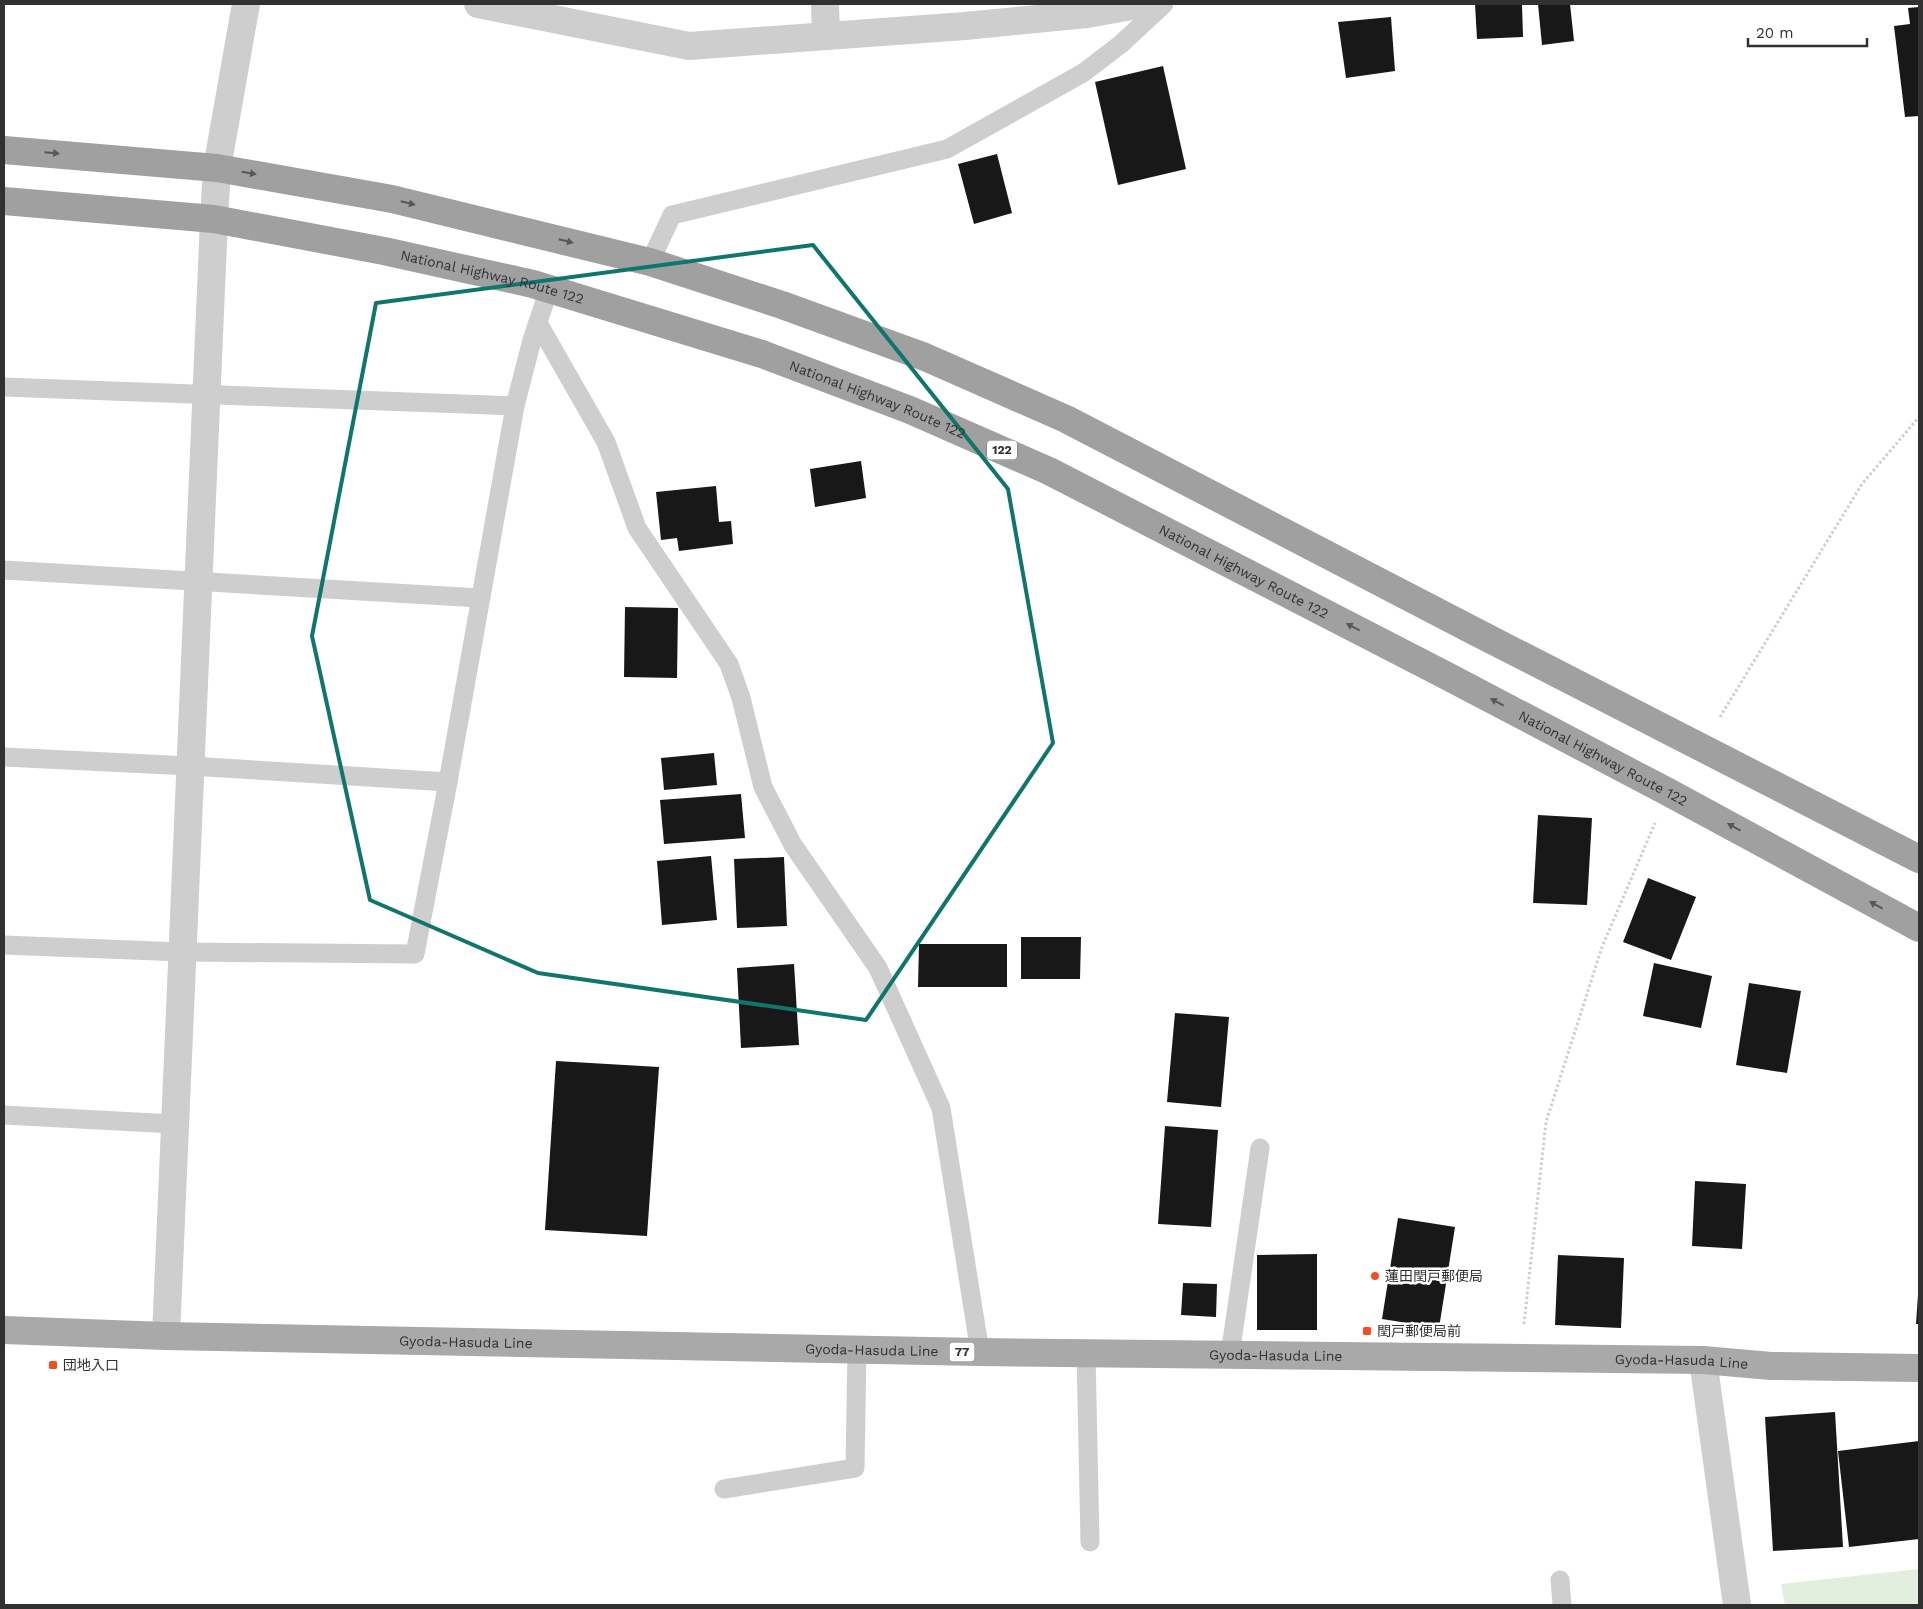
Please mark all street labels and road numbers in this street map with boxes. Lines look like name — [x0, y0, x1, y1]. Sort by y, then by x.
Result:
street label: National Highway Route 122 — [399, 247, 586, 307]
street label: National Highway Route 122 — [787, 357, 968, 441]
road number: 122 — [987, 440, 1017, 460]
street label: National Highway Route 122 — [1156, 521, 1331, 622]
street label: National Highway Route 122 — [1516, 707, 1690, 809]
street label: Gyoda-Hasuda Line — [399, 1333, 533, 1351]
street label: Gyoda-Hasuda Line — [805, 1341, 939, 1359]
road number: 77 — [950, 1342, 974, 1361]
street label: Gyoda-Hasuda Line — [1209, 1347, 1343, 1364]
street label: Gyoda-Hasuda Line — [1615, 1351, 1749, 1372]

